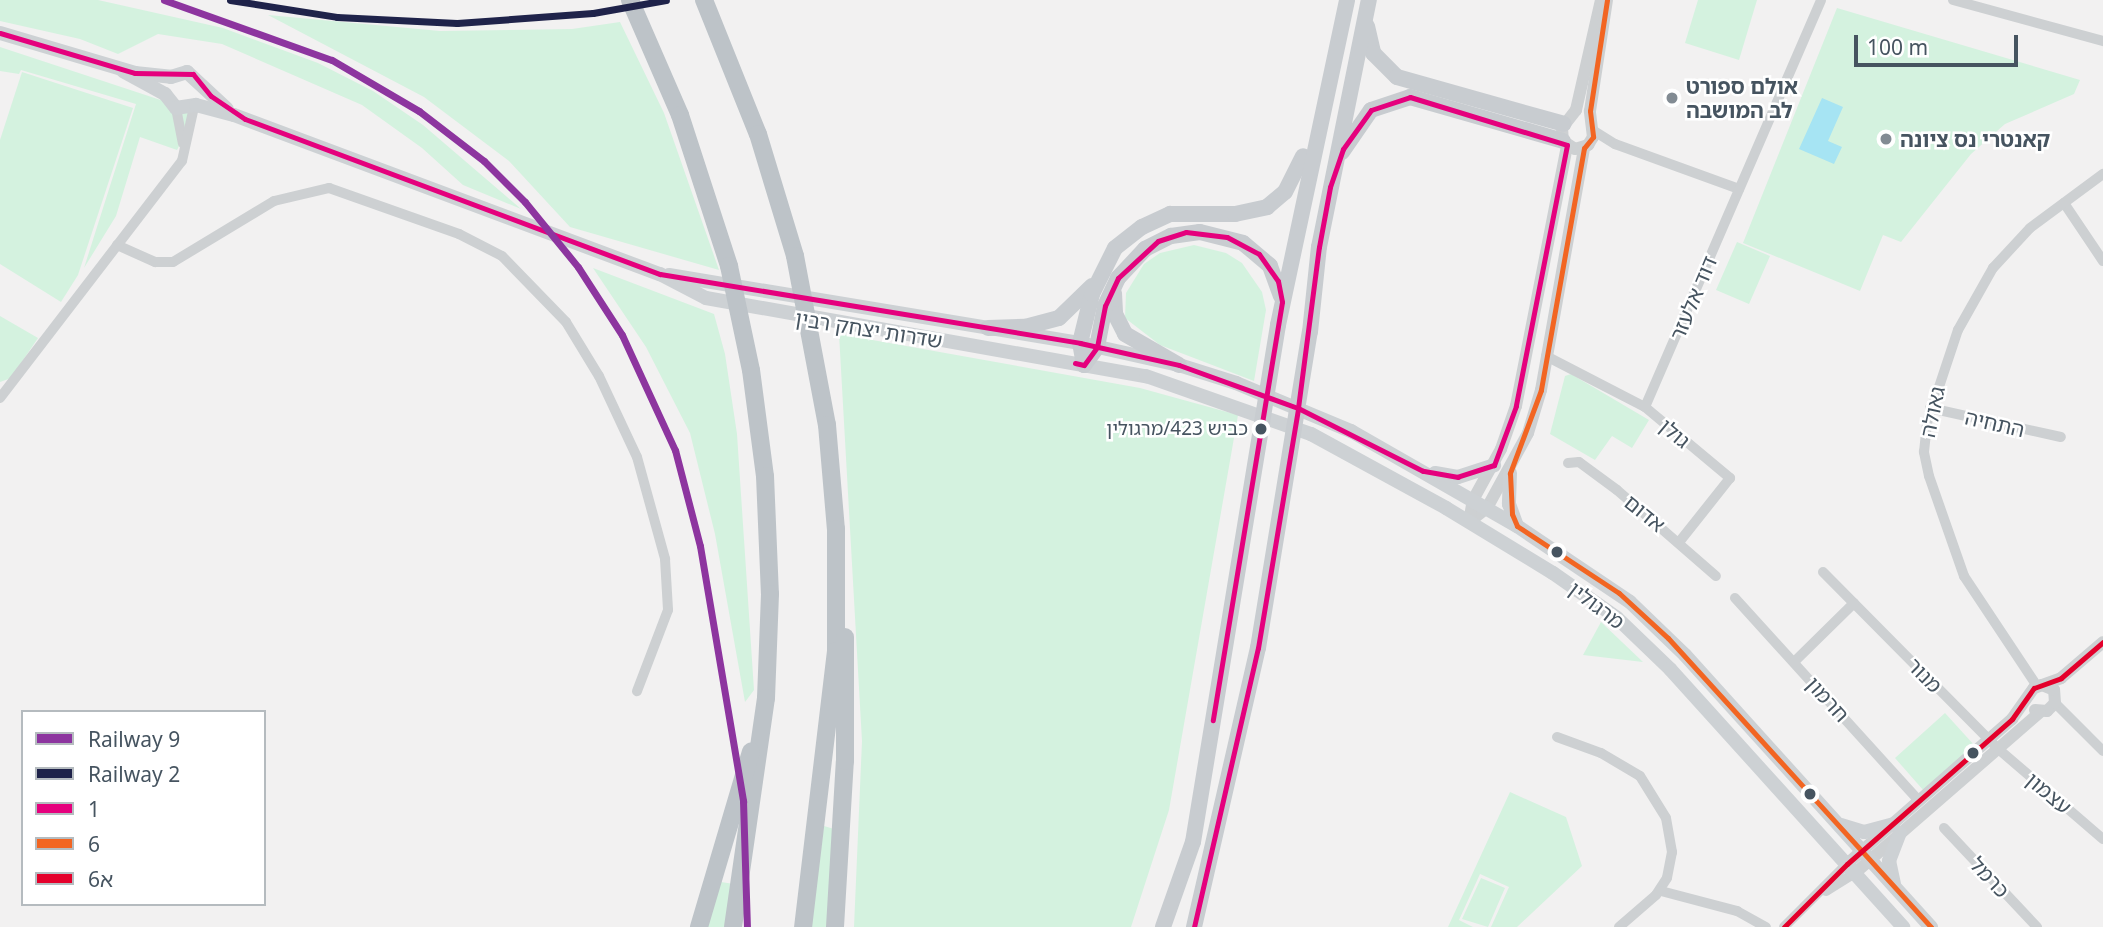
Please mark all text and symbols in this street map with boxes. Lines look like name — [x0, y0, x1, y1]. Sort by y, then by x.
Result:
scale bar — [1858, 21, 2022, 65]
text: 100 m — [1867, 33, 1928, 61]
place label: אולם ספורט לב המושבה — [1686, 73, 1798, 123]
marker: אולם ספורט לב המושבה — [1664, 90, 1680, 106]
place label: קאנטרי נס ציונה — [1900, 126, 2050, 152]
marker: קאנטרי נס ציונה — [1878, 131, 1894, 147]
street label: דוד אלעזר — [1664, 252, 1722, 344]
street label: שדרות יצחק רבין — [794, 305, 944, 353]
street label: גאולה — [1914, 384, 1950, 440]
street label: התחיה — [1963, 404, 2027, 442]
street label: גולן — [1655, 413, 1695, 453]
place label: כביש 423/מרגולין — [1106, 418, 1248, 440]
marker: כביש 423/מרגולין — [1254, 422, 1268, 436]
street label: אדום — [1620, 489, 1670, 537]
unlabelled marker — [1550, 545, 1564, 559]
street label: מרגולין — [1564, 576, 1630, 634]
street label: מנור — [1902, 652, 1948, 698]
street label: חרמון — [1801, 671, 1855, 727]
legend — [21, 710, 266, 906]
text: Railway 9 — [88, 725, 180, 753]
unlabelled marker — [1966, 746, 1980, 760]
text: Railway 2 — [88, 760, 180, 788]
street label: עצמון — [2021, 767, 2077, 819]
unlabelled marker — [1803, 787, 1817, 801]
text: 1 — [88, 795, 100, 823]
text: 6 — [88, 830, 100, 858]
street label: כרמל — [1965, 851, 2015, 903]
text: 6א — [88, 865, 113, 893]

